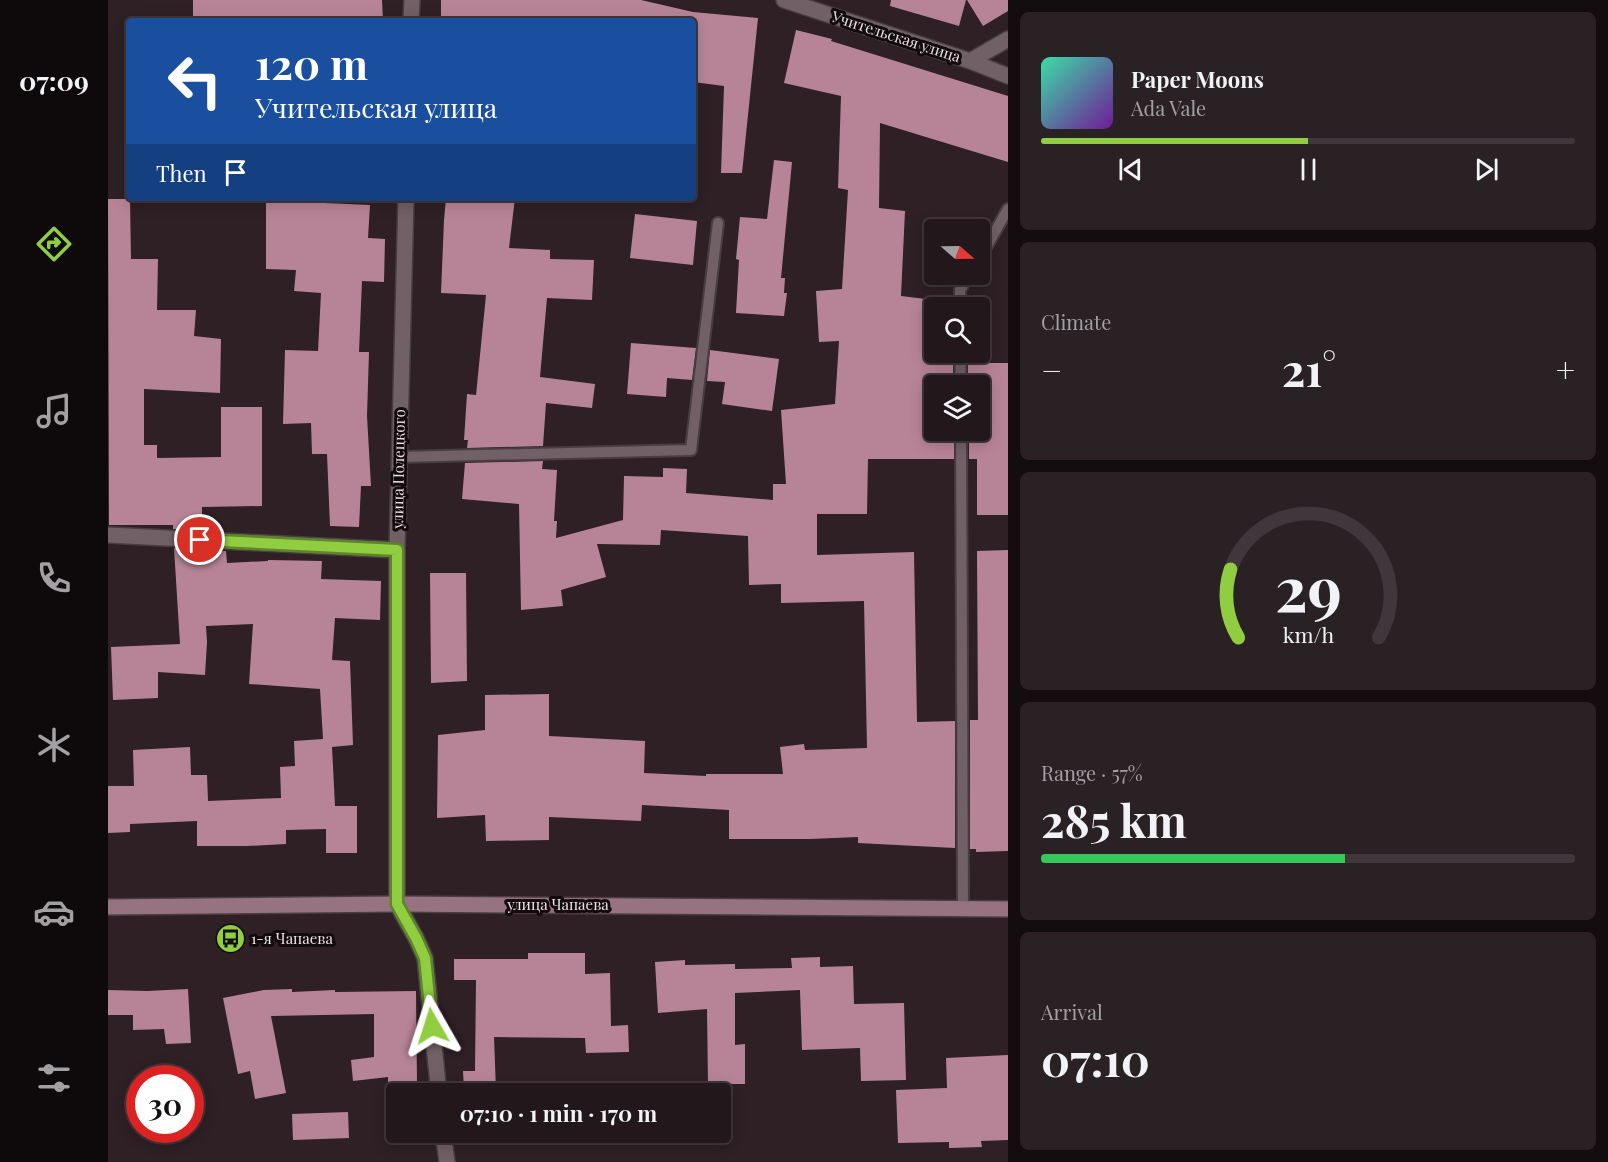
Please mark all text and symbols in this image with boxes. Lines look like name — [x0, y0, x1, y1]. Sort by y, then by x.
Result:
street label: Учительская улица — [828, 5, 964, 67]
text: 120 m — [255, 35, 368, 91]
icon: left — [156, 42, 234, 120]
text: 07:09 — [19, 62, 89, 98]
text: Paper Moons — [1131, 64, 1264, 94]
text: Учительская улица — [255, 89, 497, 125]
text: Ada Vale — [1131, 94, 1206, 121]
icon: previous — [1114, 153, 1147, 186]
icon: pause — [1292, 153, 1325, 186]
icon: next — [1470, 153, 1503, 186]
icon: arrive — [219, 156, 252, 189]
text: Then — [156, 158, 207, 188]
north arrow — [924, 219, 990, 285]
map controls — [924, 219, 990, 441]
icon: directions — [33, 223, 75, 265]
button: search — [924, 297, 990, 363]
text: Climate — [1041, 308, 1111, 335]
text: 21° — [1282, 338, 1336, 398]
text: − — [1041, 347, 1062, 391]
text: + — [1556, 347, 1575, 391]
button: layers — [924, 375, 990, 441]
icon: music — [33, 390, 75, 432]
street label: улица Полецкого — [387, 409, 409, 530]
pin — [174, 514, 225, 565]
icon: arrive — [183, 523, 216, 556]
text: 29 — [1274, 544, 1342, 628]
icon: phone — [33, 557, 75, 599]
text: km/h — [1282, 620, 1334, 648]
icon: climate — [33, 724, 75, 766]
text: Range · 57% — [1041, 759, 1143, 786]
text: 285 km — [1041, 789, 1187, 849]
icon: car — [33, 891, 75, 933]
street label: улица Чапаева — [506, 894, 609, 914]
bus stop icon: 1-я Чапаева — [214, 923, 246, 955]
place label: 1-я Чапаева — [251, 928, 334, 948]
position arrow — [400, 994, 464, 1058]
text: Arrival — [1041, 998, 1103, 1025]
text: 07:10 — [1041, 1028, 1150, 1088]
icon: filters — [33, 1057, 75, 1099]
speed limit sign: 30 — [126, 1065, 204, 1143]
text: 07:10 · 1 min · 170 m — [460, 1098, 657, 1128]

